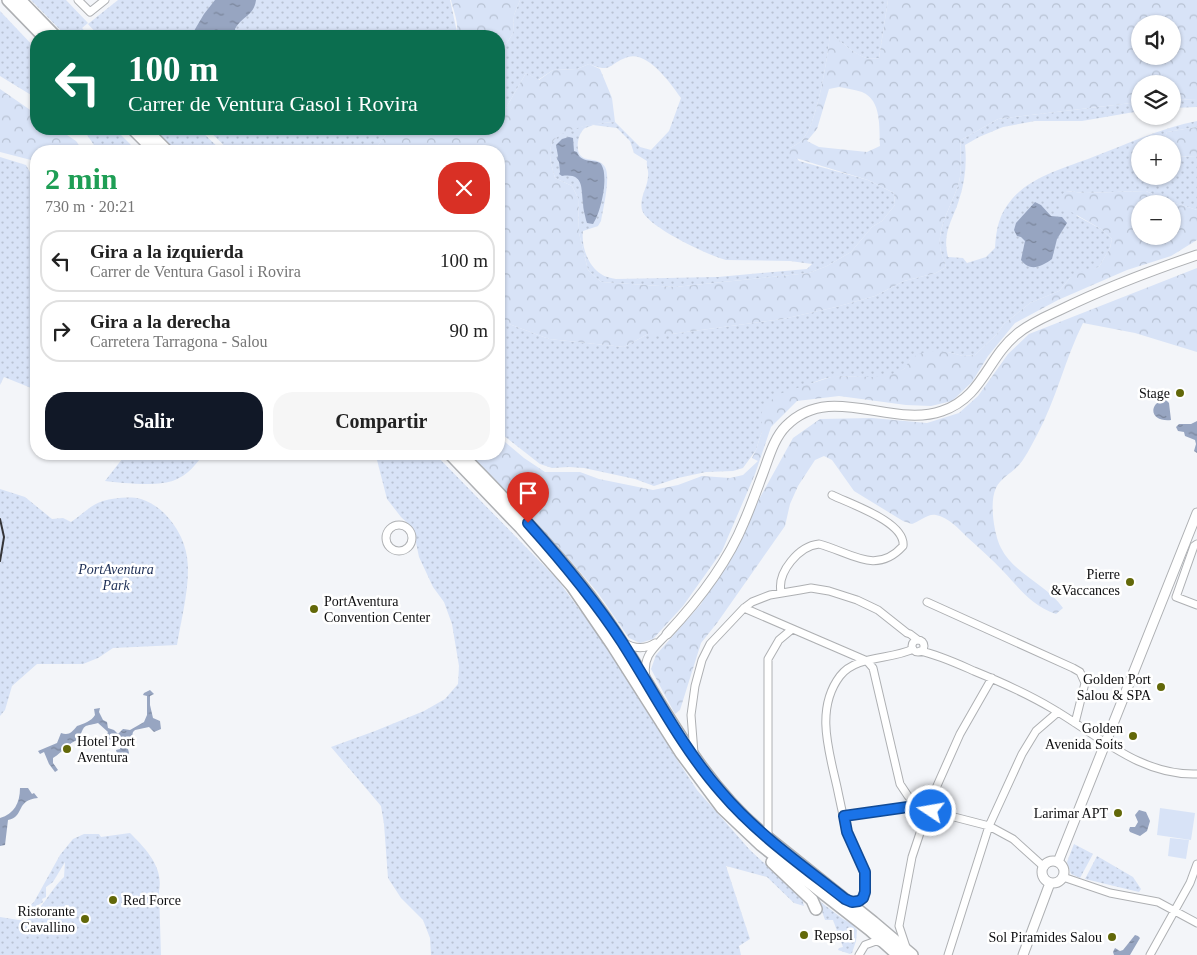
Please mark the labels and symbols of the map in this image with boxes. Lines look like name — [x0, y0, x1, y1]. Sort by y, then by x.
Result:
place label: Stage — [1139, 386, 1170, 401]
marker: Stage — [1174, 387, 1186, 399]
pin — [507, 472, 549, 523]
park label: PortAventura Park — [77, 562, 154, 593]
place label: Pierre &Vaccances — [1051, 567, 1120, 598]
marker: Pierre &Vaccances — [1124, 576, 1136, 588]
place label: PortAventura Convention Center — [324, 594, 430, 625]
marker: PortAventura Convention Center — [308, 603, 320, 615]
place label: Golden Port Salou & SPA — [1077, 672, 1152, 703]
marker: Golden Port Salou & SPA — [1155, 681, 1167, 693]
place label: Golden Avenida Soits — [1045, 721, 1123, 752]
marker: Golden Avenida Soits — [1127, 730, 1139, 742]
place label: Hotel Port Aventura — [77, 734, 135, 765]
marker: Hotel Port Aventura — [61, 743, 73, 755]
position arrow — [904, 784, 956, 836]
place label: Larimar APT — [1034, 806, 1108, 821]
marker: Larimar APT — [1112, 807, 1124, 819]
place label: Red Force — [123, 893, 181, 908]
marker: Red Force — [107, 894, 119, 906]
place label: Ristorante Cavallino — [17, 904, 75, 935]
marker: Ristorante Cavallino — [79, 913, 91, 925]
place label: Repsol — [814, 928, 853, 943]
marker: Repsol — [798, 929, 810, 941]
place label: Sol Piramides Salou — [988, 930, 1102, 945]
marker: Sol Piramides Salou — [1106, 931, 1118, 943]

